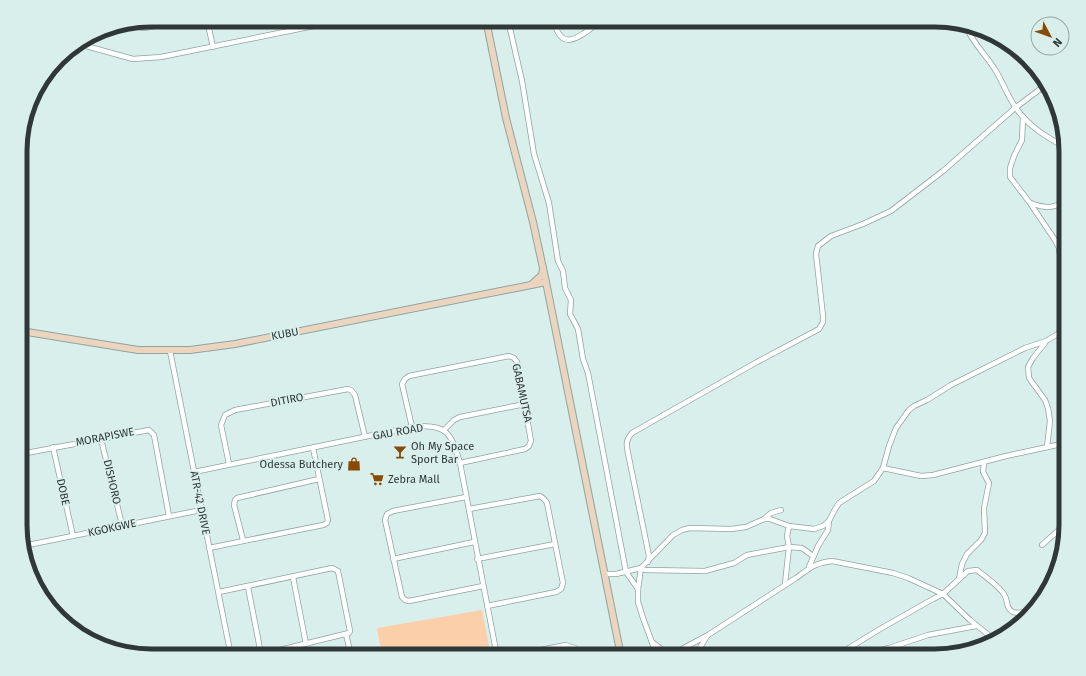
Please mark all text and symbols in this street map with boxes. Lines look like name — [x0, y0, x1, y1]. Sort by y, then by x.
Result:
north arrow — [1030, 16, 1070, 56]
text: N — [1050, 35, 1064, 49]
street label: KUBU — [270, 325, 300, 343]
street label: GABAMUTSA — [509, 362, 535, 424]
street label: DITIRO — [269, 390, 305, 410]
street label: GAU ROAD — [372, 421, 424, 443]
street label: MORAPISWE — [75, 425, 136, 449]
place label: Oh My Space Sport Bar — [411, 440, 474, 466]
bar icon: Oh My Space Sport Bar — [392, 444, 408, 460]
shop icon: Odessa Butchery — [346, 456, 362, 472]
street label: DISHORO — [101, 458, 123, 506]
place label: Odessa Butchery — [260, 458, 344, 471]
street label: ATR-42 DRIVE — [187, 470, 213, 536]
supermarket icon: Zebra Mall — [369, 471, 385, 487]
place label: Zebra Mall — [388, 473, 440, 486]
street label: DOBE — [54, 477, 72, 507]
street label: KGOKGWE — [87, 517, 137, 539]

